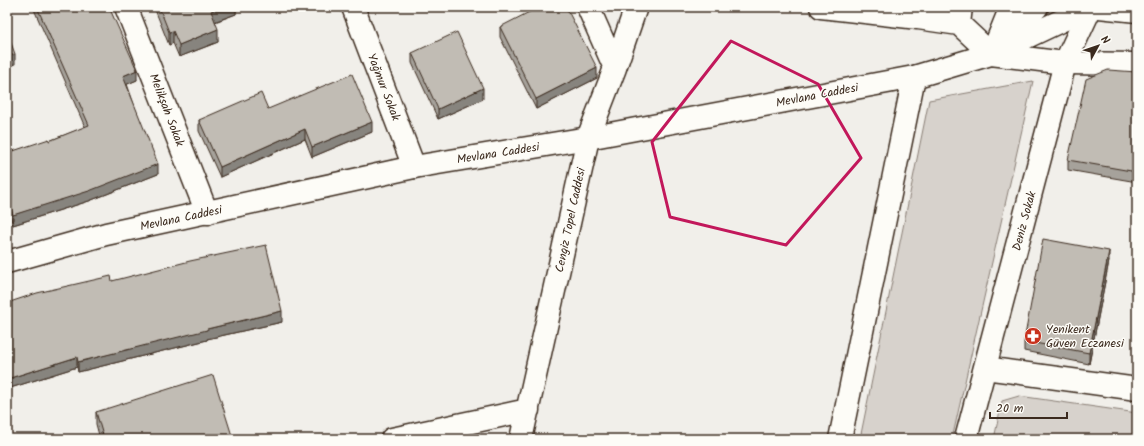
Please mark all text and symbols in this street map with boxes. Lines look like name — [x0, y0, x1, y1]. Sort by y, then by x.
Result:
north arrow — [1078, 26, 1118, 66]
text: N — [1096, 32, 1114, 49]
street label: Yağmur Sokak — [362, 51, 405, 124]
street label: Melikşah Sokak — [144, 71, 189, 150]
street label: Mevlana Caddesi — [774, 78, 861, 113]
street label: Mevlana Caddesi — [455, 137, 542, 169]
street label: Cengiz Topel Caddesi — [550, 165, 591, 274]
street label: Deniz Sokak — [1007, 189, 1042, 253]
street label: Mevlana Caddesi — [138, 200, 225, 236]
place label: Yenikent Güven Eczanesi — [1046, 320, 1125, 353]
pharmacy icon: Yenikent Güven Eczanesi — [1023, 326, 1043, 346]
scale bar — [990, 394, 1067, 420]
text: 20 m — [996, 399, 1024, 418]

